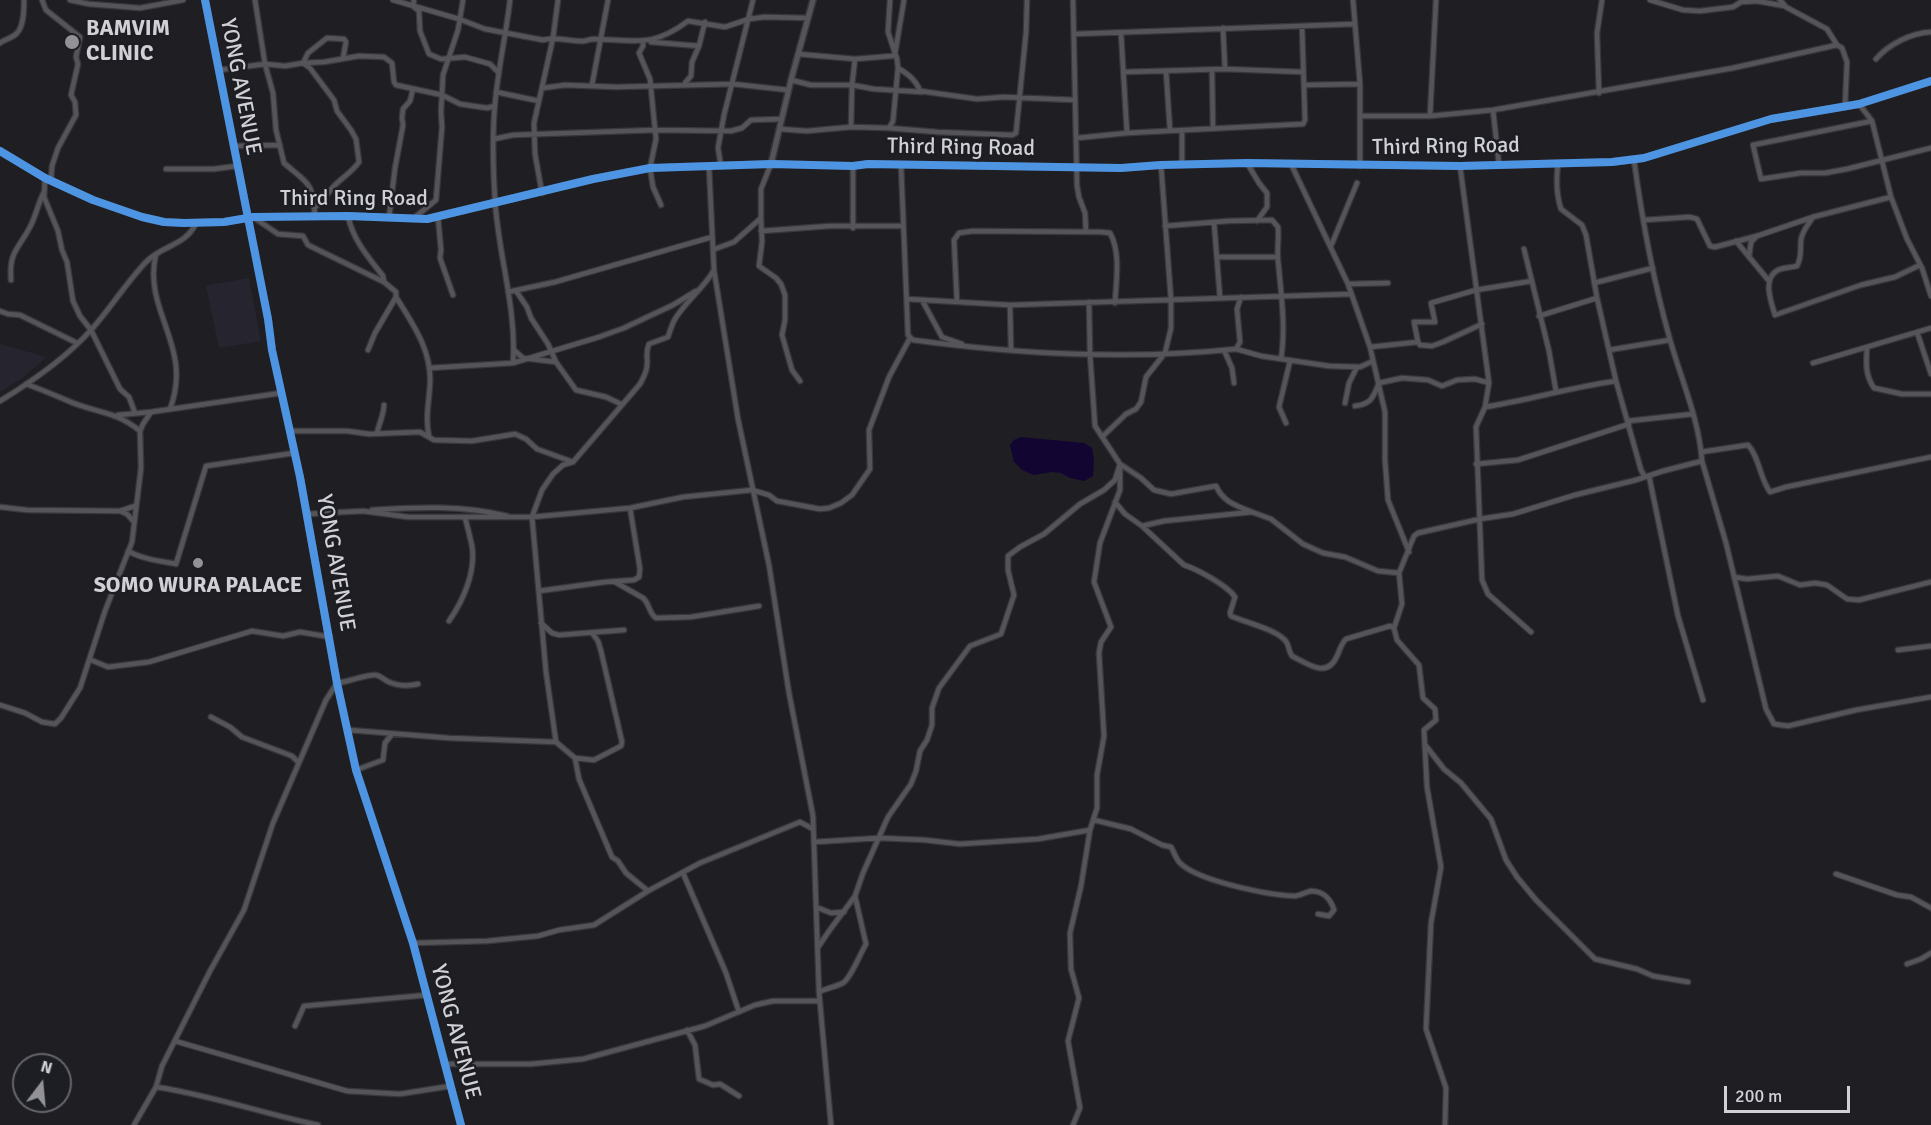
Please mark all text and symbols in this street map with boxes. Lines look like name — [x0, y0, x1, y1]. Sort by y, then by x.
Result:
place label: BAMVIM CLINIC — [86, 16, 170, 68]
street label: YONG AVENUE — [214, 16, 266, 158]
marker: BAMVIM CLINIC — [63, 33, 81, 51]
street label: Third Ring Road — [1372, 133, 1520, 161]
street label: Third Ring Road — [887, 134, 1035, 162]
street label: Third Ring Road — [280, 186, 428, 212]
street label: YONG AVENUE — [310, 492, 360, 634]
marker: SOMO WURA PALACE — [191, 556, 205, 570]
place label: SOMO WURA PALACE — [94, 573, 302, 599]
street label: YONG AVENUE — [424, 962, 486, 1102]
north arrow — [12, 1053, 72, 1113]
text: N — [38, 1056, 55, 1079]
scale bar — [1727, 1074, 1853, 1112]
text: 200 m — [1735, 1085, 1782, 1107]

